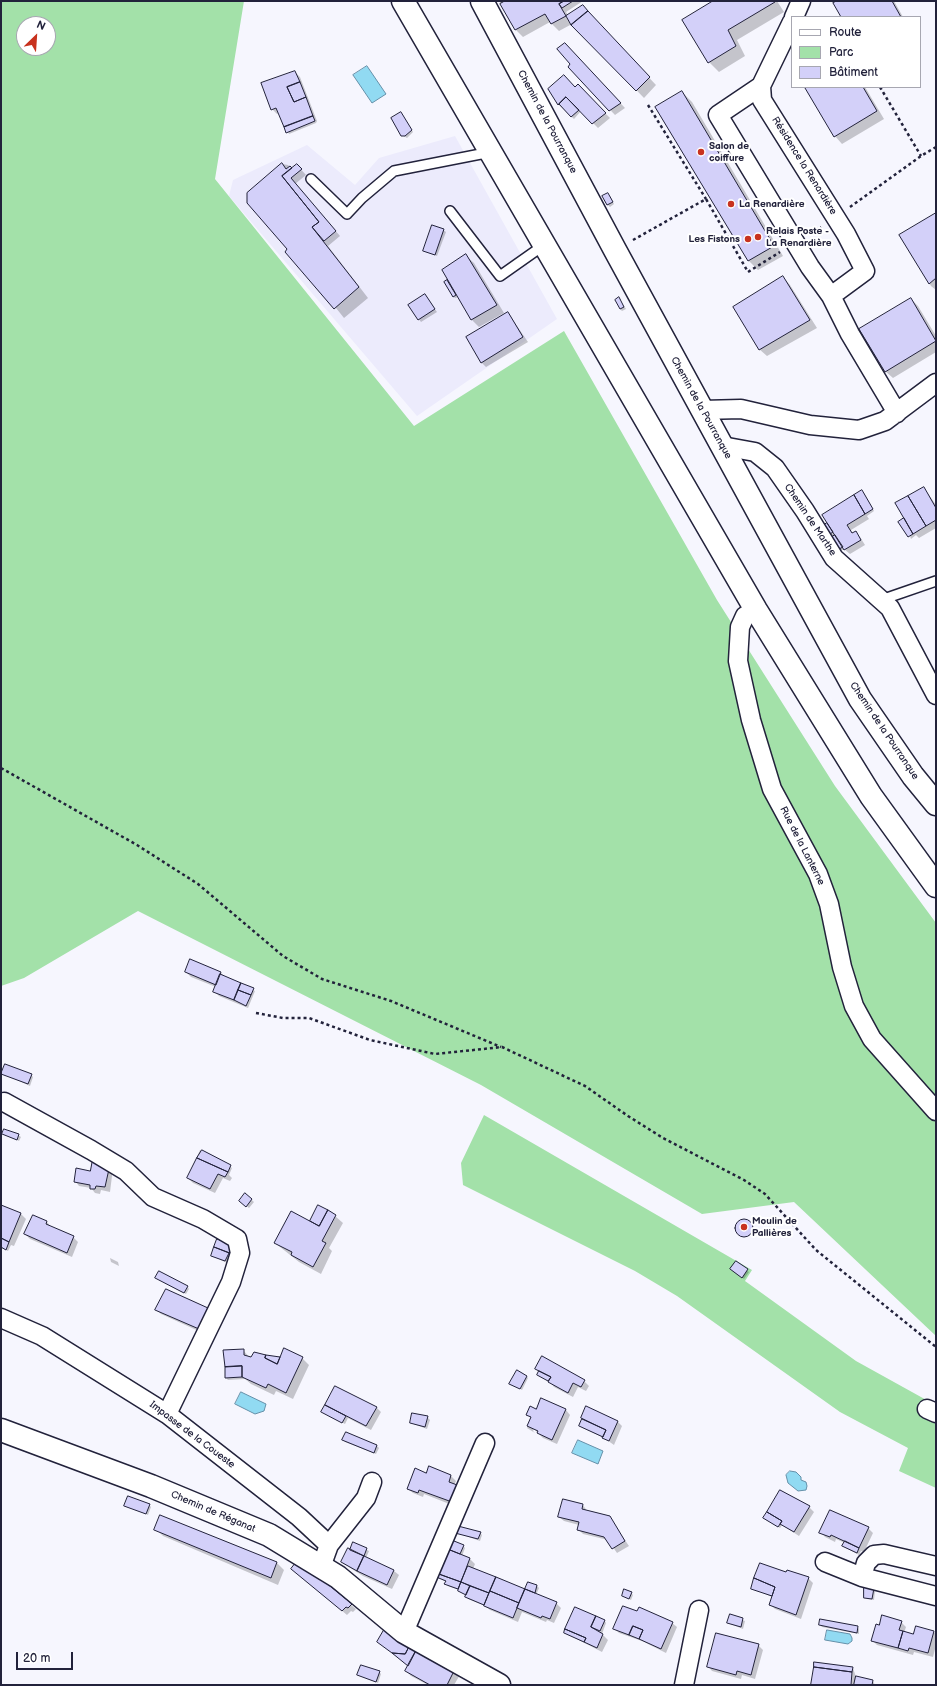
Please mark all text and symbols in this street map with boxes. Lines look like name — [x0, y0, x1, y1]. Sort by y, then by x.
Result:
north arrow — [16, 16, 56, 56]
legend — [791, 16, 921, 88]
text: N — [34, 18, 47, 33]
text: Route — [829, 25, 861, 40]
text: Parc — [829, 45, 853, 60]
text: Bâtiment — [829, 65, 878, 80]
street label: Chemin de la Pourranque — [515, 68, 579, 176]
street label: Résidence la Renardière — [769, 115, 839, 217]
place label: Salon de coiffure — [709, 140, 749, 164]
marker: Salon de coiffure — [696, 147, 706, 157]
place label: La Renardière — [739, 198, 804, 210]
marker: La Renardière — [726, 199, 736, 209]
place label: Relais Poste - La Renardière — [766, 225, 831, 248]
marker: Relais Poste - La Renardière — [753, 232, 763, 242]
place label: Les Fistons — [689, 233, 740, 245]
marker: Les Fistons — [743, 234, 753, 244]
street label: Chemin de la Pourranque — [668, 355, 734, 461]
street label: Chemin de Marthe — [781, 482, 839, 558]
street label: Chemin de la Pourranque — [847, 680, 921, 782]
street label: Rue de la Lanterne — [777, 805, 827, 887]
place label: Moulin de Pallières — [752, 1215, 797, 1238]
marker: Moulin de Pallières — [739, 1222, 749, 1232]
street label: Impasse de la Coueste — [147, 1399, 237, 1471]
street label: Chemin de Réganat — [169, 1489, 257, 1535]
scale bar — [18, 1644, 75, 1670]
text: 20 m — [23, 1651, 50, 1666]

